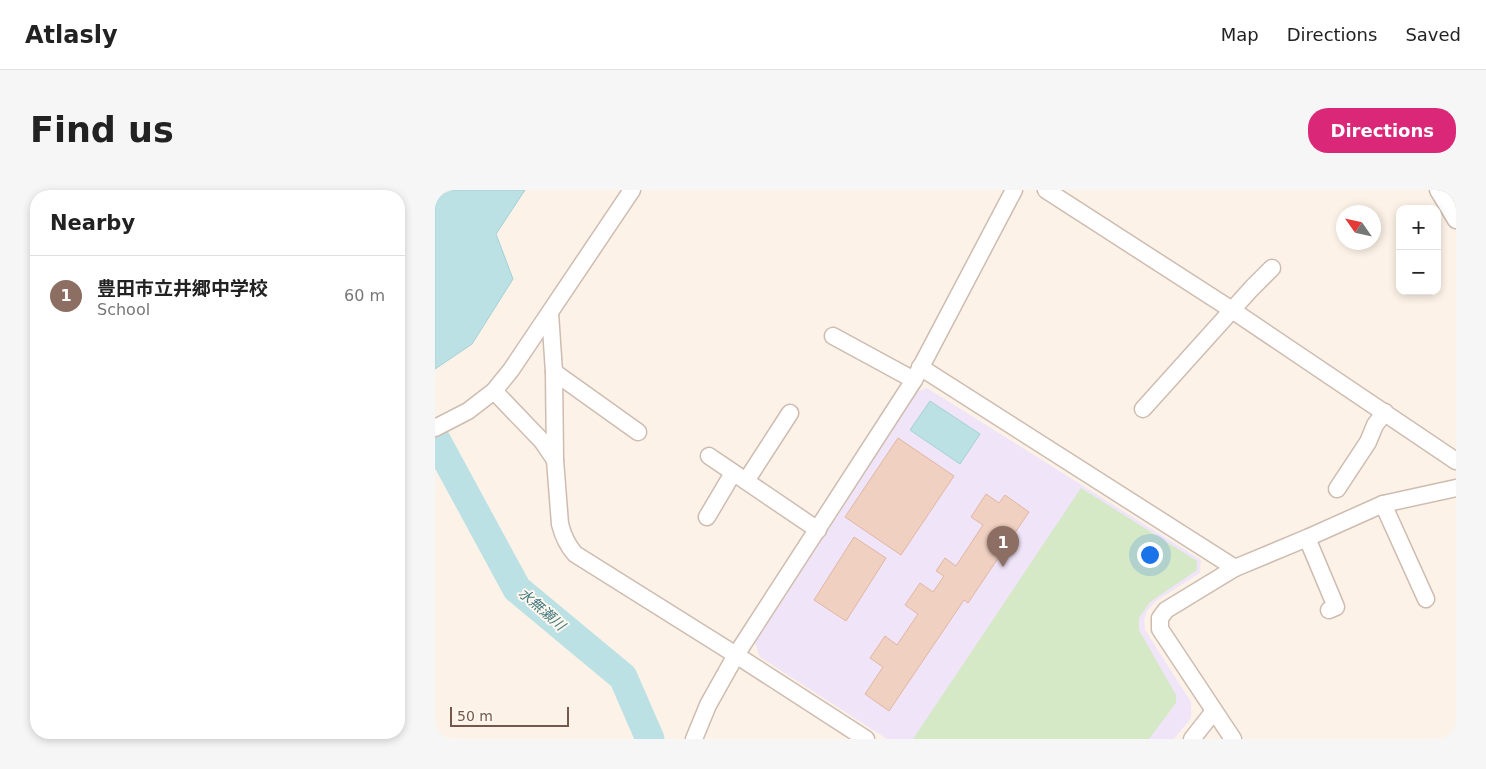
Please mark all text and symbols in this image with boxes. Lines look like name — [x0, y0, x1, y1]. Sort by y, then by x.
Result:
text: Atlasly — [25, 21, 118, 49]
text: Map — [1221, 24, 1259, 45]
text: Directions — [1287, 24, 1377, 45]
text: Saved — [1405, 24, 1461, 45]
button: Directions — [1308, 108, 1456, 153]
text: Find us — [30, 110, 174, 150]
north arrow — [1336, 205, 1381, 250]
map controls — [1396, 205, 1441, 295]
button: + — [1396, 205, 1441, 250]
text: Nearby — [50, 211, 135, 235]
button: − — [1396, 250, 1441, 295]
text: 豊田市立井郷中学校 — [97, 277, 268, 299]
text: 1 — [60, 286, 72, 305]
text: 60 m — [344, 286, 385, 305]
text: School — [97, 300, 150, 319]
pin: 1 — [987, 526, 1019, 567]
your location — [1137, 542, 1163, 568]
water label: 水無瀬川 — [516, 585, 570, 635]
scale bar — [450, 704, 569, 727]
text: 50 m — [457, 708, 493, 724]

